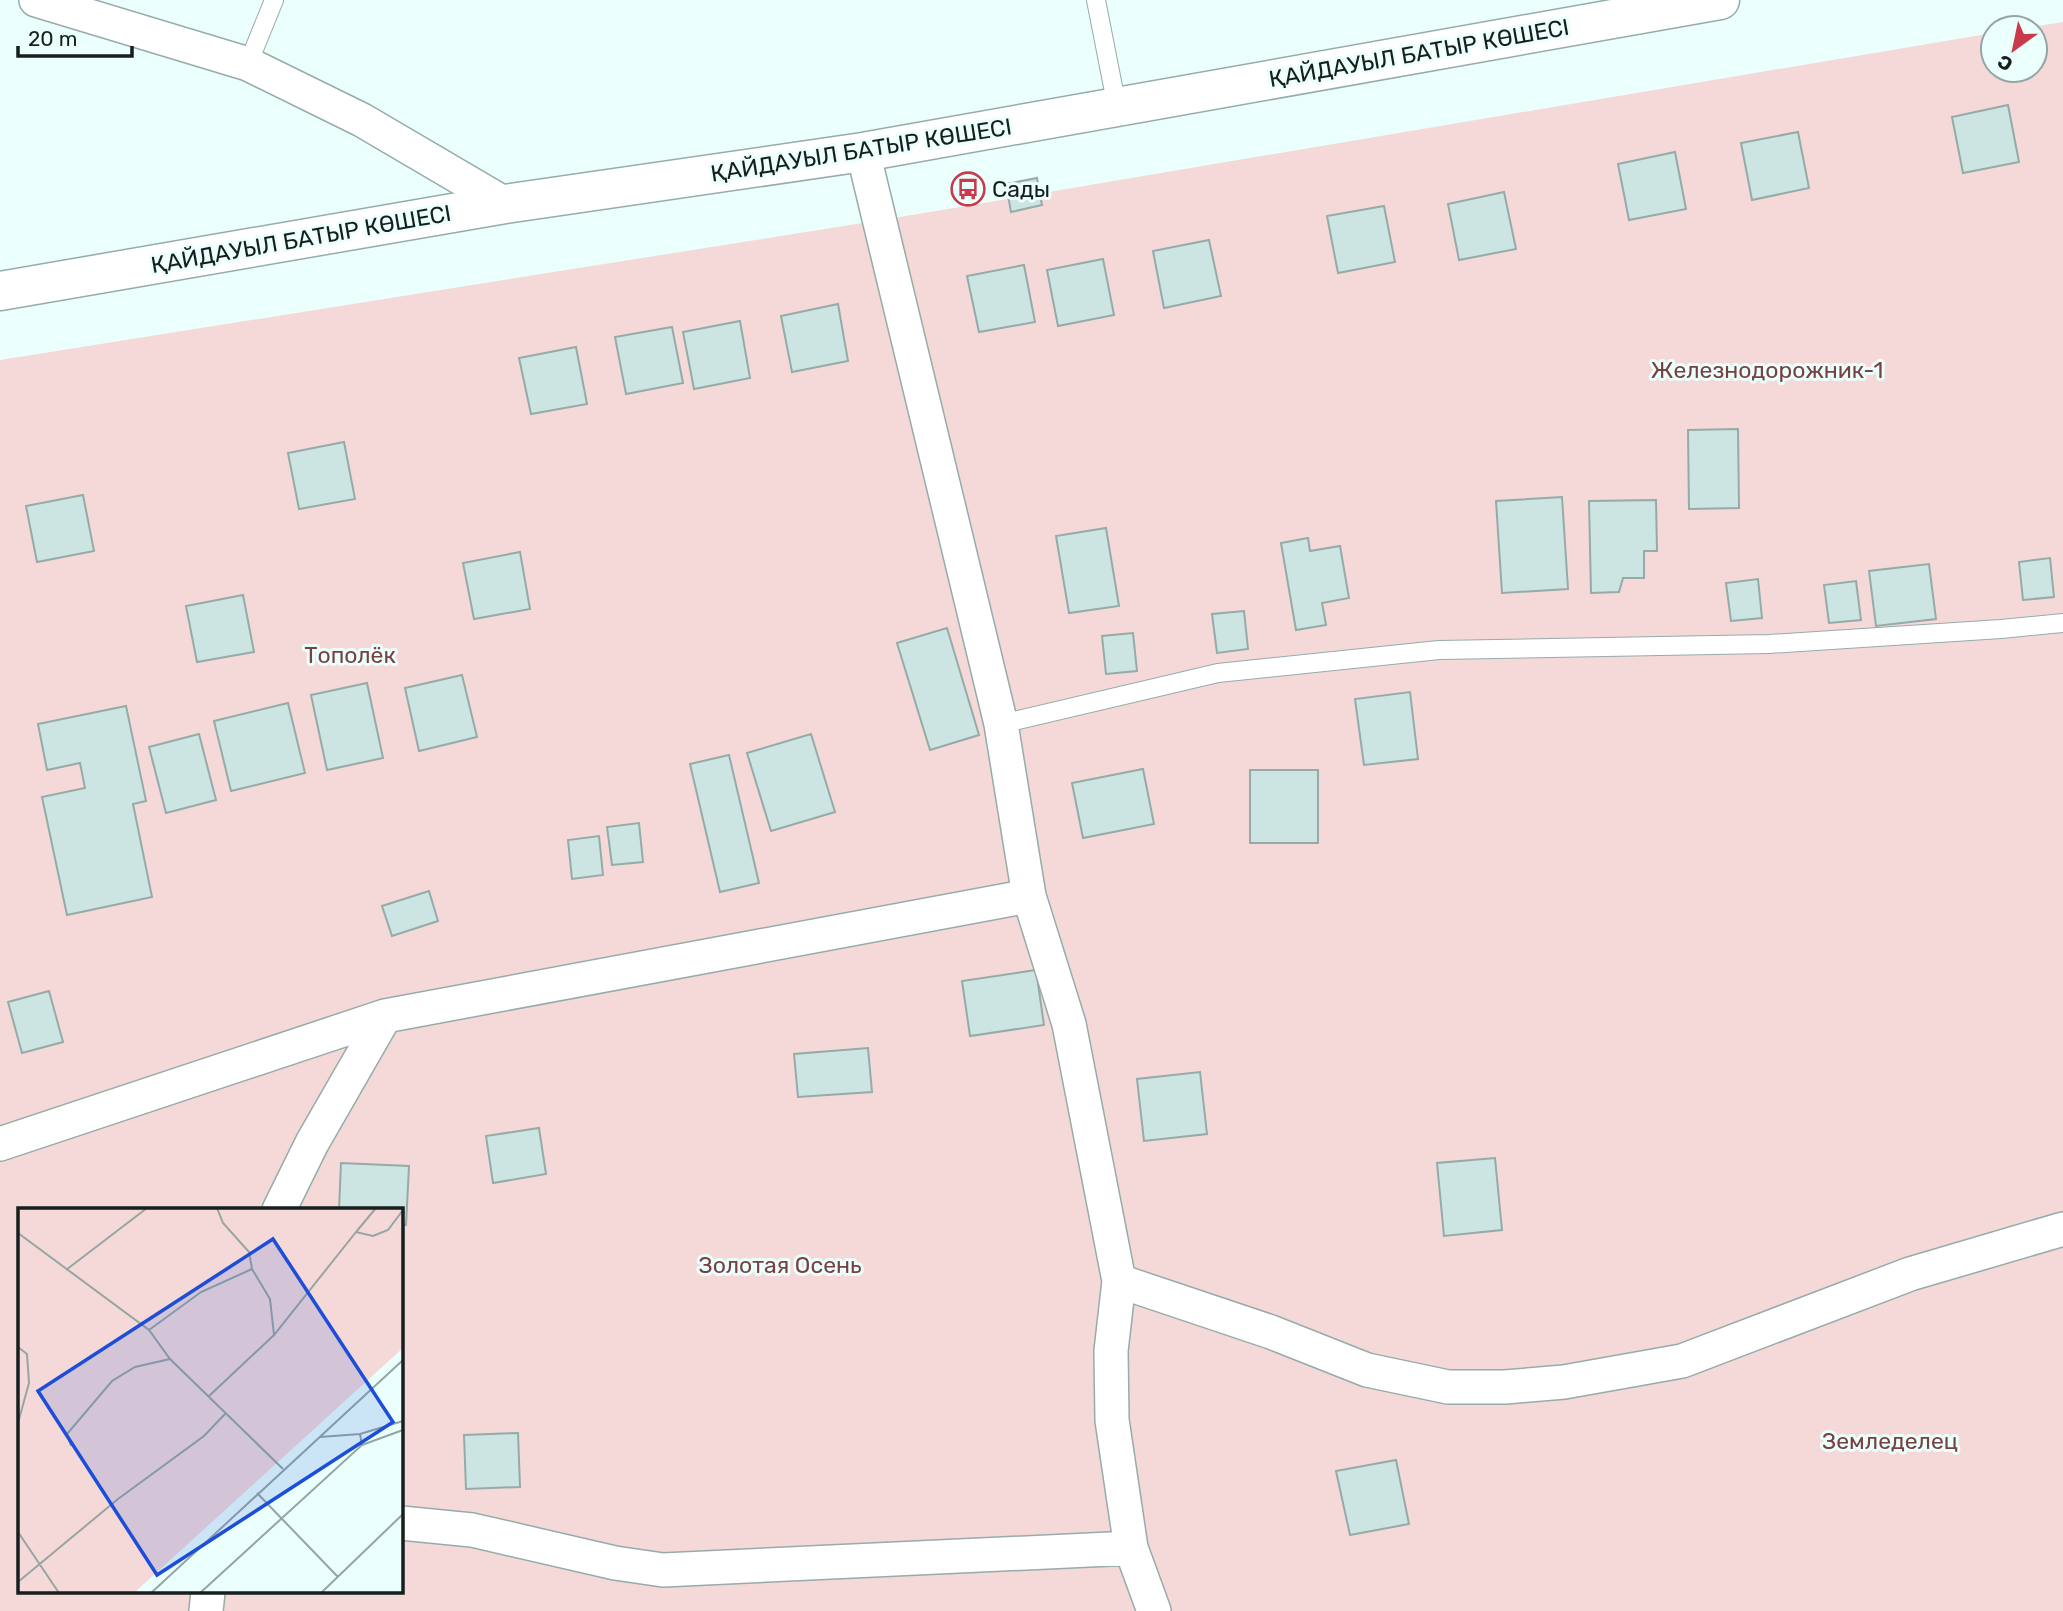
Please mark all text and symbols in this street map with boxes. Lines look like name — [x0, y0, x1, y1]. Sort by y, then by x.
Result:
street label: ҚАЙДАУЫЛ БАТЫР КӨШЕСІ — [1267, 13, 1571, 93]
scale bar — [18, 14, 131, 58]
north arrow — [1979, 14, 2049, 84]
text: 20 m — [28, 26, 77, 51]
text: С — [1993, 50, 2017, 76]
street label: ҚАЙДАУЫЛ БАТЫР КӨШЕСІ — [708, 112, 1014, 188]
bus stop icon: Сады — [949, 170, 987, 208]
place label: Сады — [992, 175, 1050, 203]
street label: ҚАЙДАУЫЛ БАТЫР КӨШЕСІ — [149, 199, 453, 279]
park label: Железнодорожник-1 — [1651, 356, 1883, 384]
park label: Тополёк — [304, 641, 396, 669]
inset map — [18, 1208, 402, 1594]
park label: Золотая Осень — [698, 1251, 862, 1279]
park label: Земледелец — [1822, 1427, 1958, 1455]

